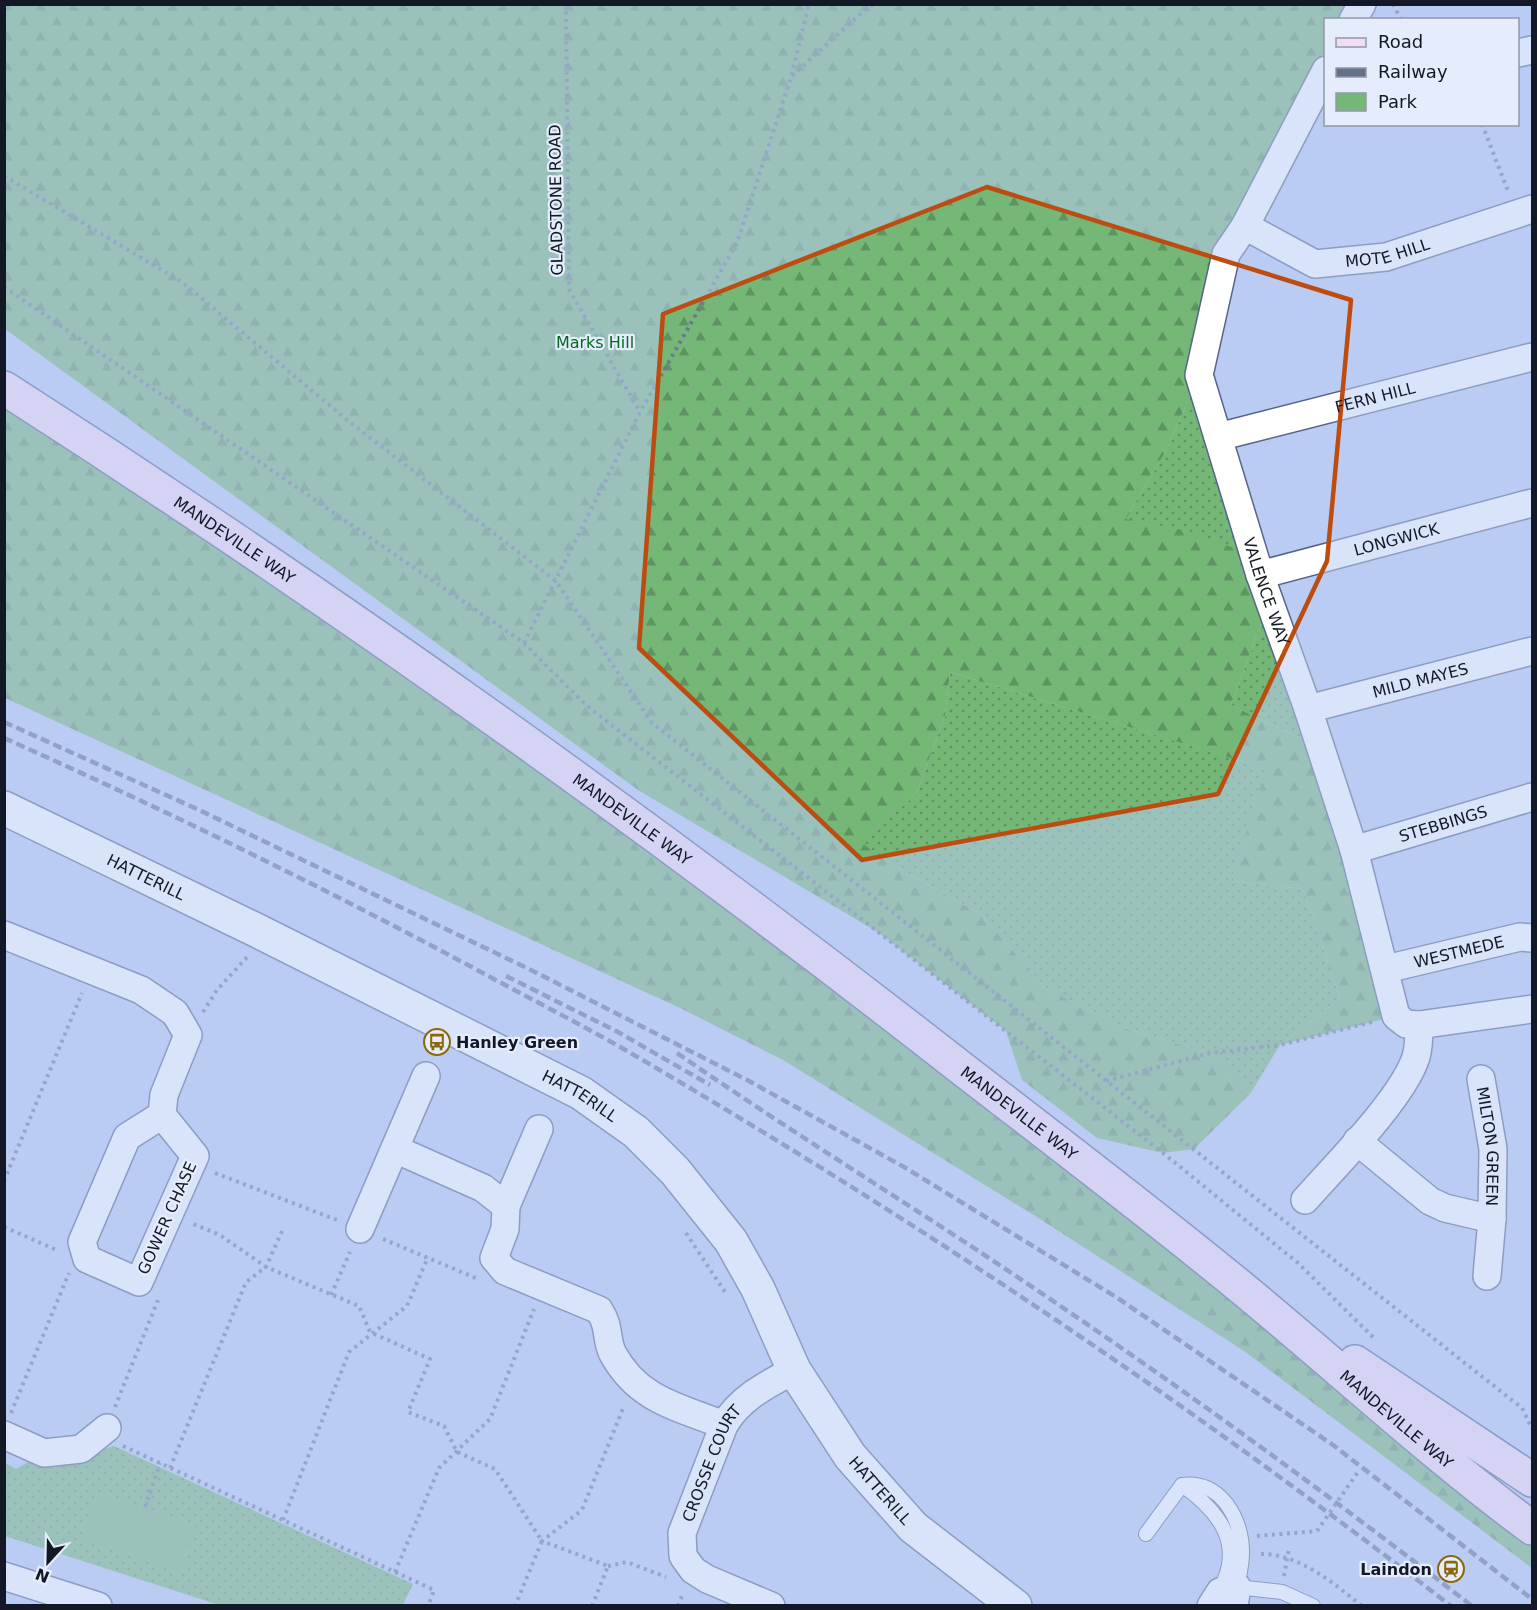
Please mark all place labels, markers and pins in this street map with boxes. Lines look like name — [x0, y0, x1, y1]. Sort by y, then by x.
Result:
bus stop icon: Hanley Green — [422, 1027, 452, 1057]
place label: Hanley Green — [456, 1033, 578, 1052]
station icon: Laindon — [1436, 1554, 1466, 1584]
place label: Laindon — [1360, 1560, 1432, 1579]

